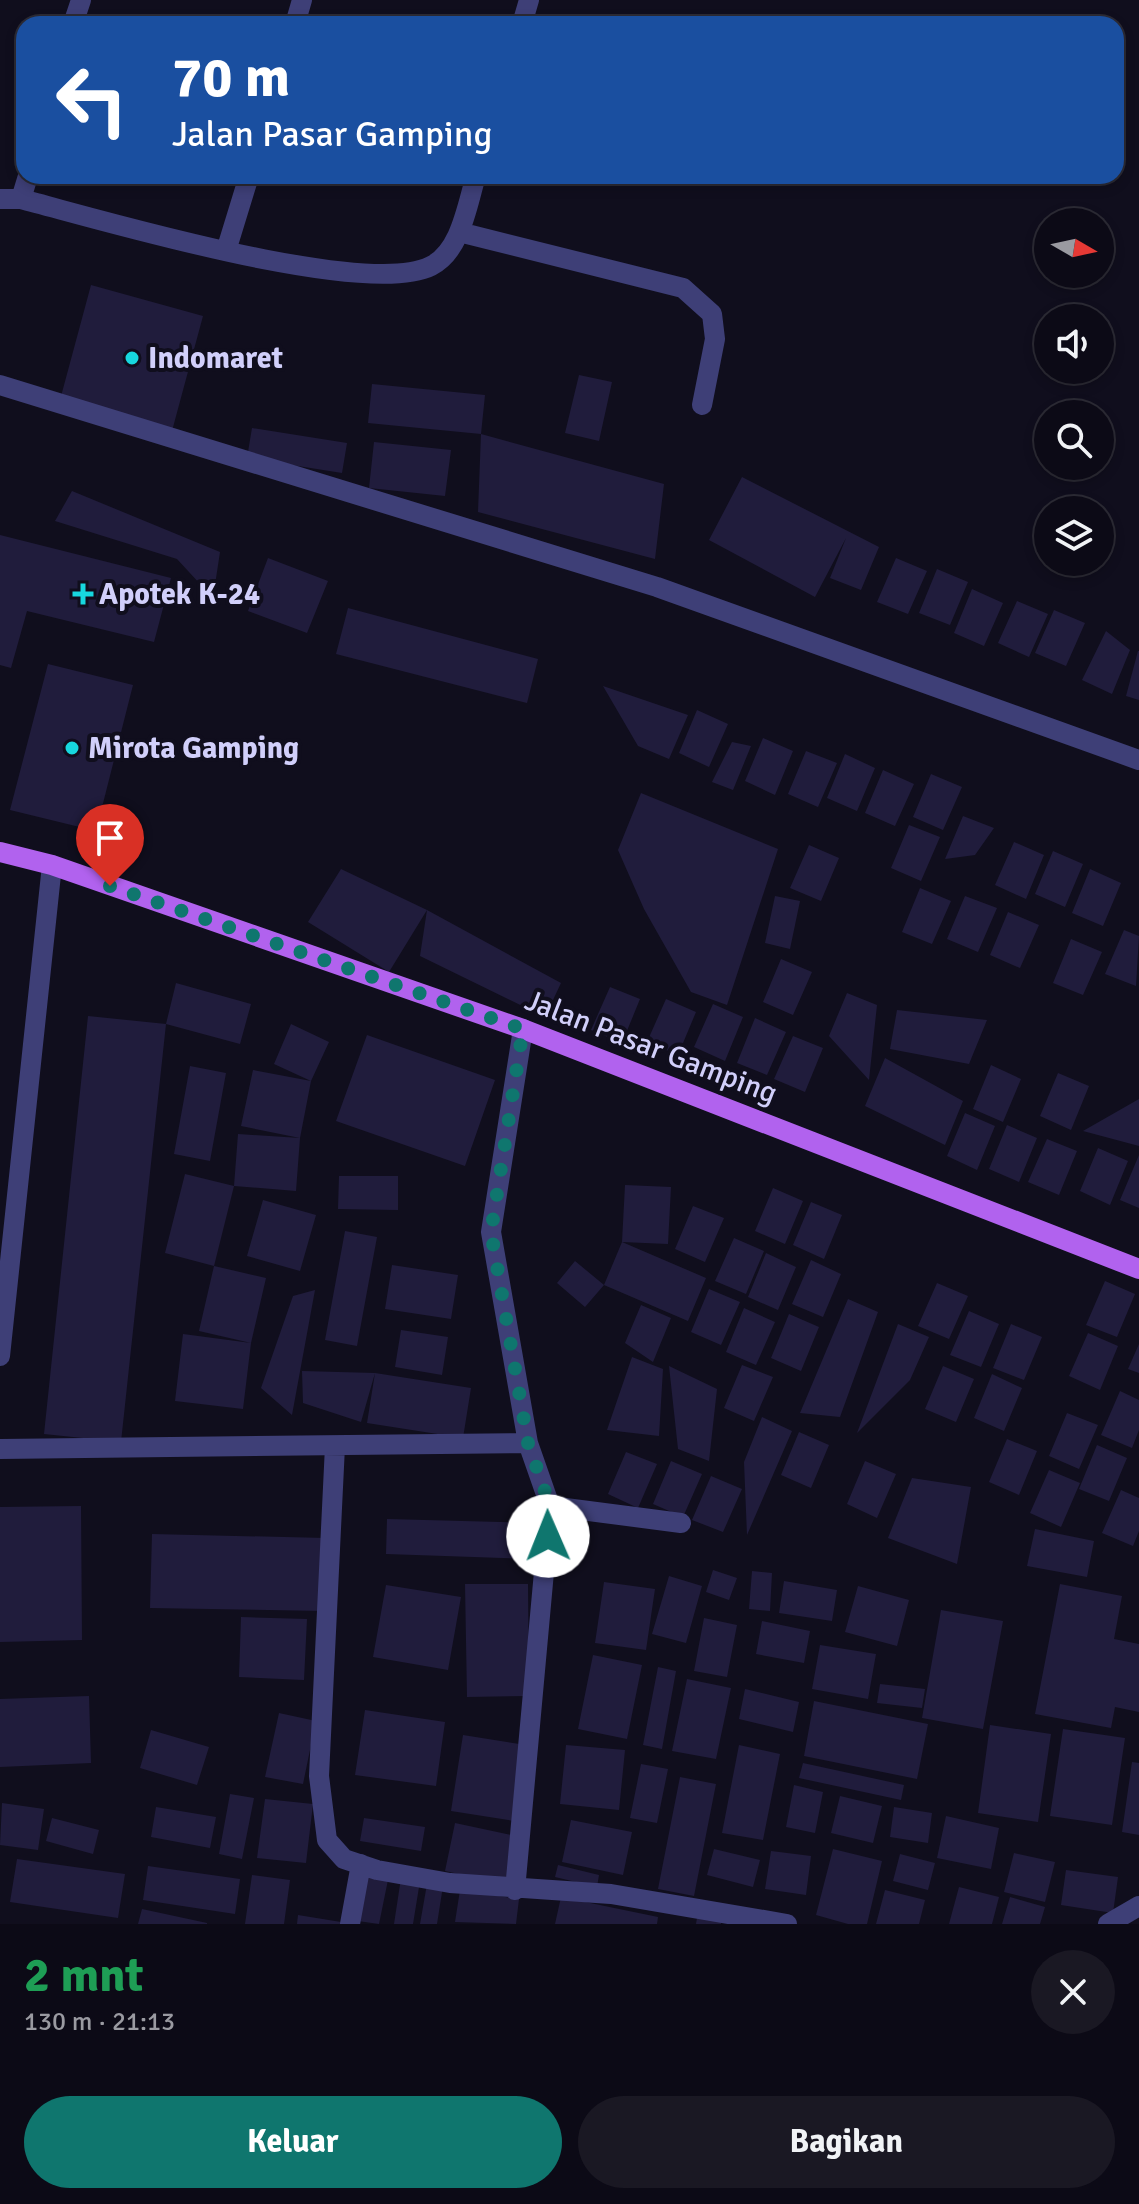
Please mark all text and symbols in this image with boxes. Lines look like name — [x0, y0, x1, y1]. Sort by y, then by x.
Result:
text: 70 m — [172, 43, 290, 112]
icon: left — [40, 48, 144, 152]
text: Jalan Pasar Gamping — [172, 112, 493, 157]
north arrow — [1034, 208, 1114, 288]
map controls — [1034, 208, 1114, 576]
button: sound — [1034, 304, 1114, 384]
place label: Indomaret — [148, 340, 283, 377]
marker: Indomaret — [123, 349, 141, 367]
button: search — [1034, 400, 1114, 480]
button: layers — [1034, 496, 1114, 576]
place label: Apotek K-24 — [99, 576, 260, 613]
marker: Apotek K-24 — [74, 585, 92, 603]
place label: Mirota Gamping — [88, 730, 299, 767]
marker: Mirota Gamping — [63, 739, 81, 757]
pin — [76, 804, 144, 886]
icon: arrive — [88, 816, 132, 860]
street label: Jalan Pasar Gamping — [520, 982, 782, 1112]
position arrow — [506, 1494, 590, 1578]
text: 2 mnt — [24, 1946, 144, 2005]
button: close — [1031, 1950, 1115, 2034]
text: 130 m · 21:13 — [24, 2006, 175, 2038]
button: Keluar — [24, 2096, 562, 2188]
button: Bagikan — [578, 2096, 1115, 2188]

